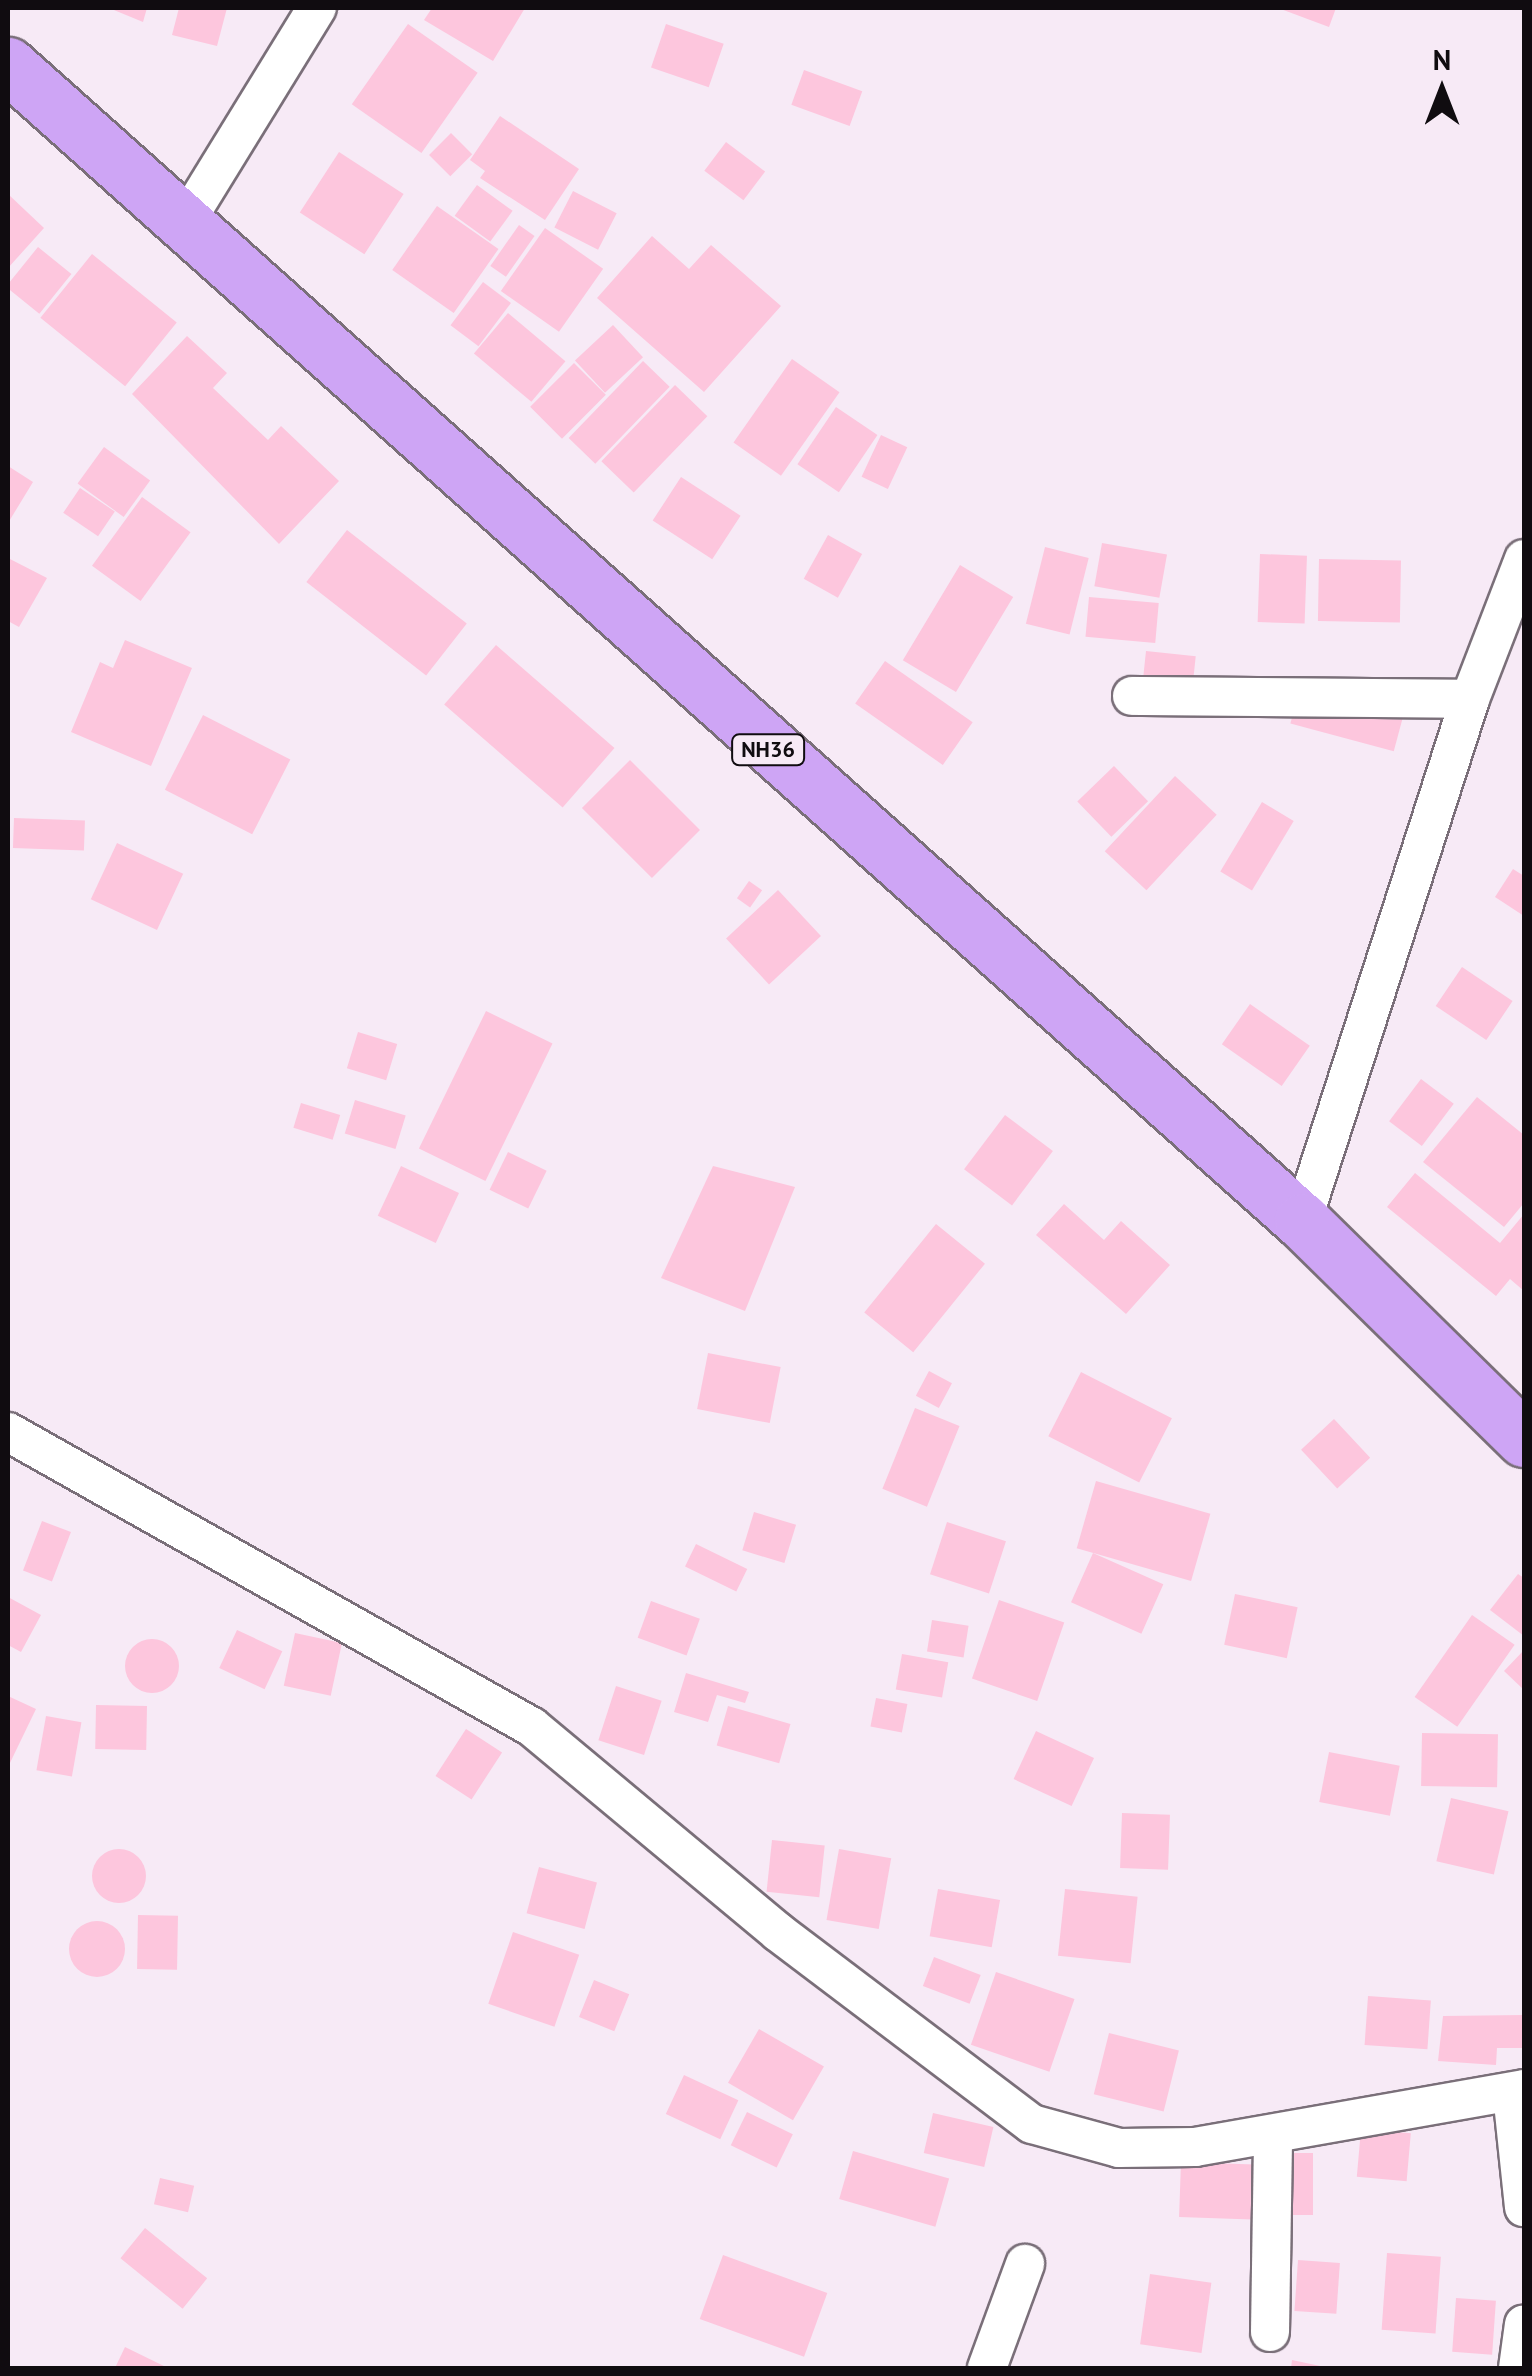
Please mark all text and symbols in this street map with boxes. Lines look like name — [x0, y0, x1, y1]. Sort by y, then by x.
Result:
north arrow — [1392, 40, 1492, 140]
text: N — [1433, 41, 1451, 78]
road number: NH36 — [730, 733, 806, 767]

